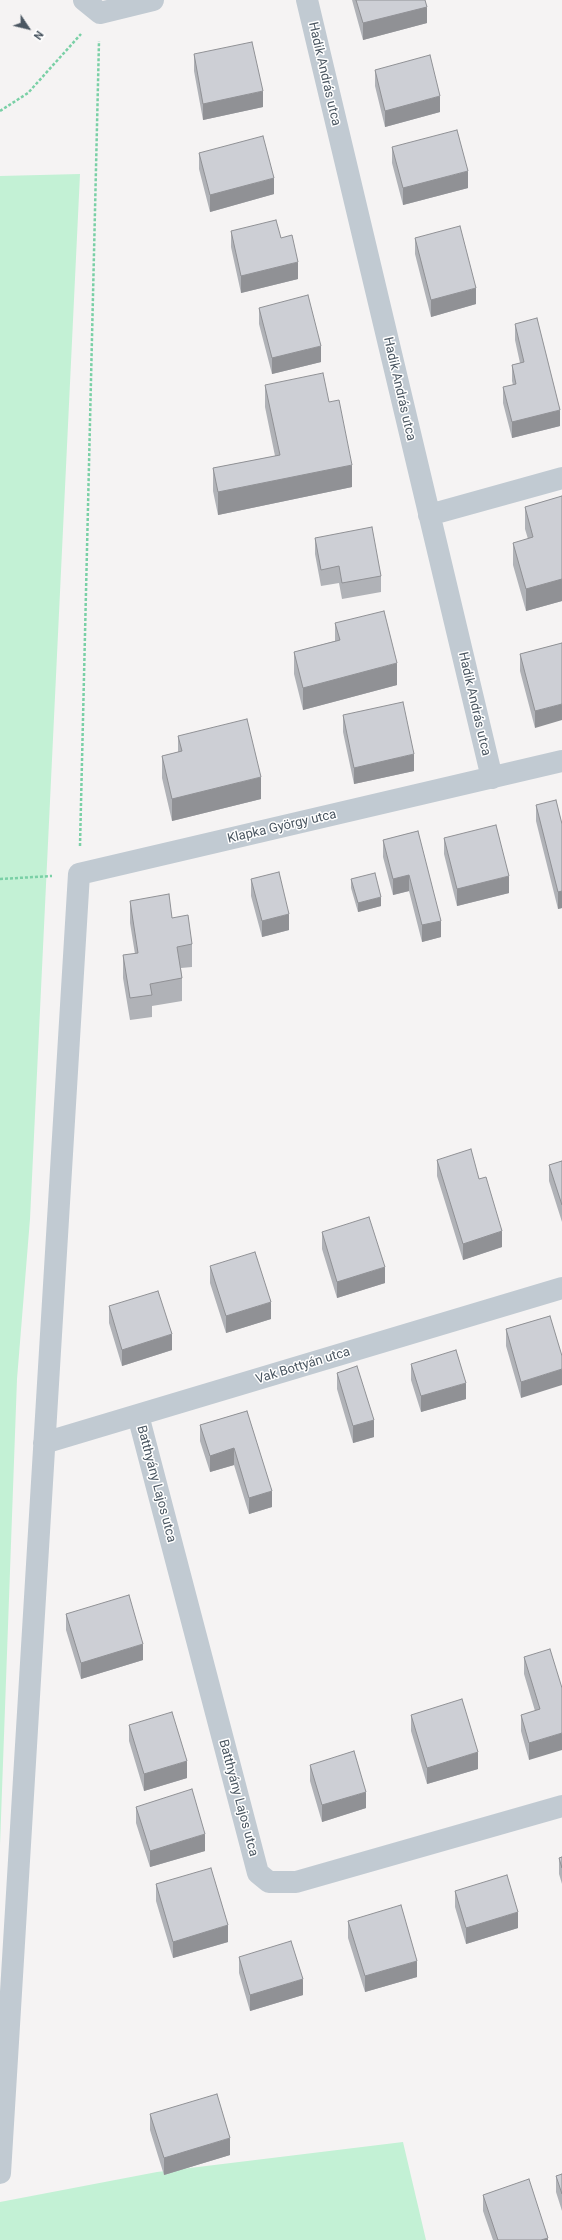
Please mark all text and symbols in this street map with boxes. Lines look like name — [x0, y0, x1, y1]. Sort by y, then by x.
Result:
north arrow — [8, 8, 48, 48]
street label: Hadik András utca — [304, 21, 344, 127]
text: N — [31, 28, 46, 42]
street label: Hadik András utca — [379, 336, 419, 442]
street label: Hadik András utca — [454, 651, 494, 757]
street label: Klapka György utca — [226, 807, 338, 847]
street label: Vak Bottyán utca — [254, 1344, 352, 1388]
street label: Batthyány Lajos utca — [133, 1424, 179, 1544]
street label: Batthyány Lajos utca — [215, 1738, 261, 1858]

